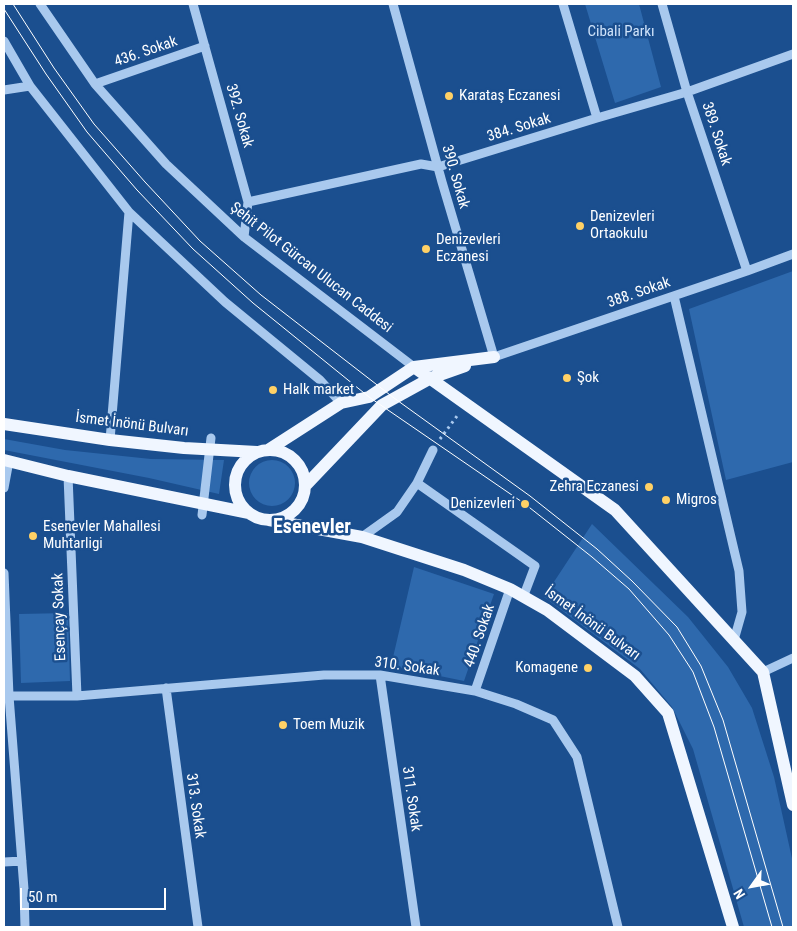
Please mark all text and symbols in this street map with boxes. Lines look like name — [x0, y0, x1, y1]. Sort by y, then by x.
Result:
park label: Cibali Parkı — [587, 23, 655, 41]
street label: 436. Sokak — [112, 33, 180, 71]
street label: 392. Sokak — [221, 82, 257, 150]
place label: Karataş Eczanesi — [459, 87, 560, 105]
marker: Karataş Eczanesi — [443, 90, 455, 102]
street label: 389. Sokak — [697, 100, 735, 168]
street label: 384. Sokak — [485, 110, 553, 146]
street label: 390. Sokak — [437, 143, 473, 211]
street label: Şehit Pilot Gürcan Ulucan Caddesi — [226, 199, 396, 337]
place label: Denizevleri Ortaokulu — [590, 208, 655, 243]
marker: Denizevleri Ortaokulu — [574, 220, 586, 232]
place label: Denizevleri Eczanesi — [436, 231, 501, 266]
marker: Denizevleri Eczanesi — [420, 243, 432, 255]
street label: 388. Sokak — [605, 274, 673, 312]
place label: Şok — [577, 369, 599, 387]
marker: Şok — [561, 372, 573, 384]
place label: Halk market — [283, 381, 354, 399]
marker: Halk market — [267, 384, 279, 396]
street label: İsmet İnönü Bulvarı — [74, 409, 190, 441]
place label: Zehra Eczanesi — [550, 478, 639, 496]
marker: Zehra Eczanesi — [643, 481, 655, 493]
place label: Migros — [676, 491, 717, 509]
marker: Migros — [660, 494, 672, 506]
place label: Denizevleri — [450, 495, 515, 513]
marker: Denizevleri — [519, 498, 531, 510]
district label: Esenevler — [273, 516, 351, 540]
place label: Esenevler Mahallesi Muhtarligi — [43, 518, 161, 553]
marker: Esenevler Mahallesi Muhtarligi — [27, 530, 39, 542]
street label: Esençay Sokak — [49, 573, 71, 661]
street label: İsmet İnönü Bulvarı — [541, 583, 643, 665]
street label: 440. Sokak — [461, 602, 499, 670]
street label: 310. Sokak — [373, 654, 441, 680]
place label: Komagene — [515, 659, 578, 677]
marker: Komagene — [582, 662, 594, 674]
place label: Toem Muzik — [293, 716, 365, 734]
marker: Toem Muzik — [277, 719, 289, 731]
street label: 311. Sokak — [398, 765, 424, 833]
street label: 313. Sokak — [182, 772, 208, 840]
north arrow — [727, 861, 777, 911]
scale bar — [22, 878, 169, 910]
text: N — [730, 886, 748, 902]
text: 50 m — [28, 888, 58, 906]

